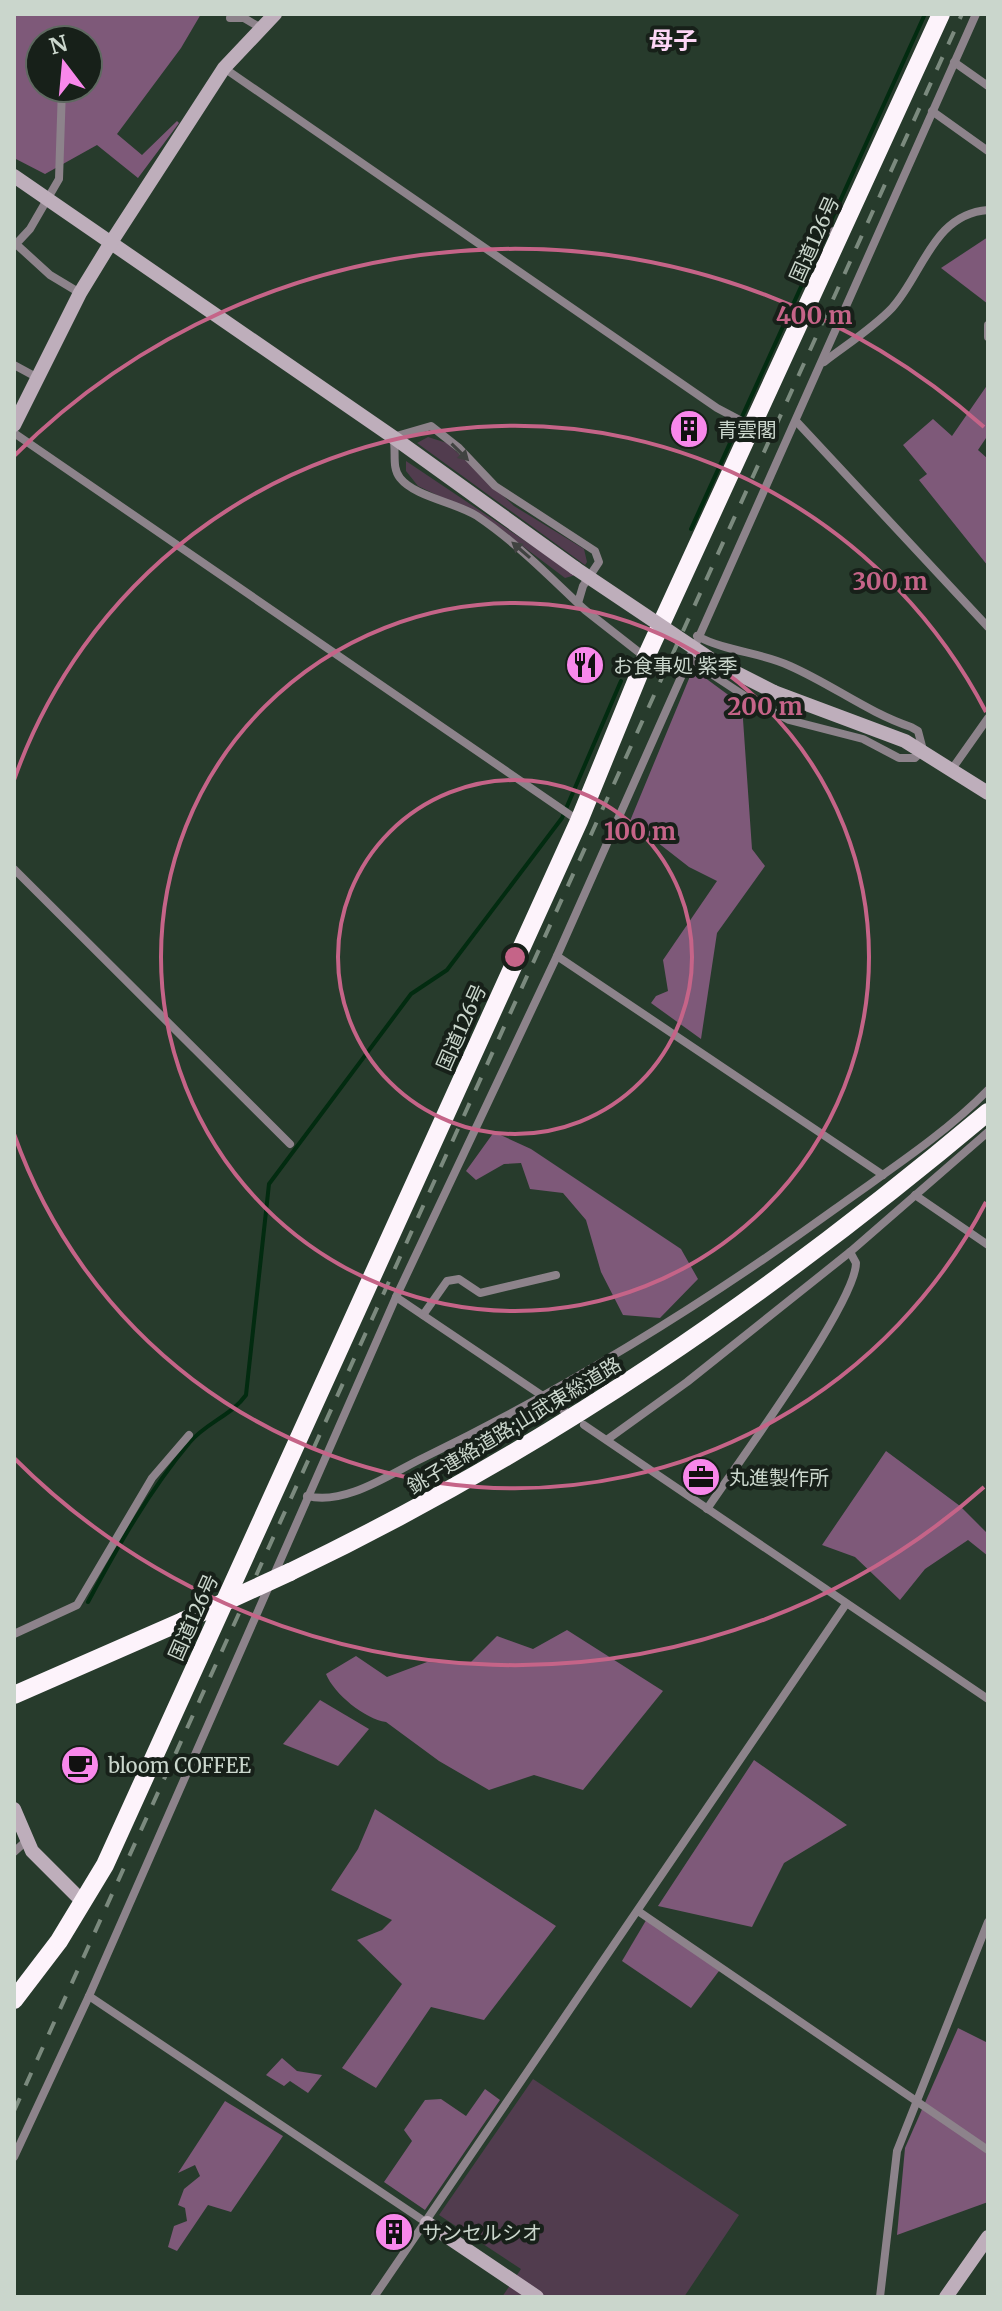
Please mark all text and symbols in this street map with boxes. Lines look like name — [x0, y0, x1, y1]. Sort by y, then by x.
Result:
north arrow — [24, 24, 104, 104]
district label: 母子 — [649, 25, 697, 56]
text: N — [46, 29, 71, 61]
street label: 国道126号 — [784, 192, 844, 286]
text: 400 m — [776, 300, 852, 331]
building icon: 青雲閣 — [668, 408, 710, 450]
place label: 青雲閣 — [717, 417, 777, 442]
one-way arrow — [451, 442, 470, 461]
one-way arrow — [511, 542, 531, 559]
text: 300 m — [852, 566, 928, 597]
restaurant icon: お食事処 紫季 — [564, 644, 606, 686]
place label: お食事処 紫季 — [613, 653, 738, 678]
text: 200 m — [727, 691, 803, 722]
text: 100 m — [604, 816, 676, 847]
centre of rings — [501, 943, 529, 971]
street label: 国道126号 — [431, 980, 491, 1074]
street label: 銚子連絡道路;山武東総道路 — [402, 1351, 626, 1500]
office icon: 丸進製作所 — [680, 1456, 722, 1498]
place label: 丸進製作所 — [729, 1465, 829, 1490]
street label: 国道126号 — [163, 1570, 223, 1664]
cafe icon: bloom COFFEE — [59, 1744, 101, 1786]
place label: bloom COFFEE — [107, 1753, 251, 1778]
building icon: サンセルシオ — [373, 2211, 415, 2253]
place label: サンセルシオ — [422, 2220, 542, 2245]

